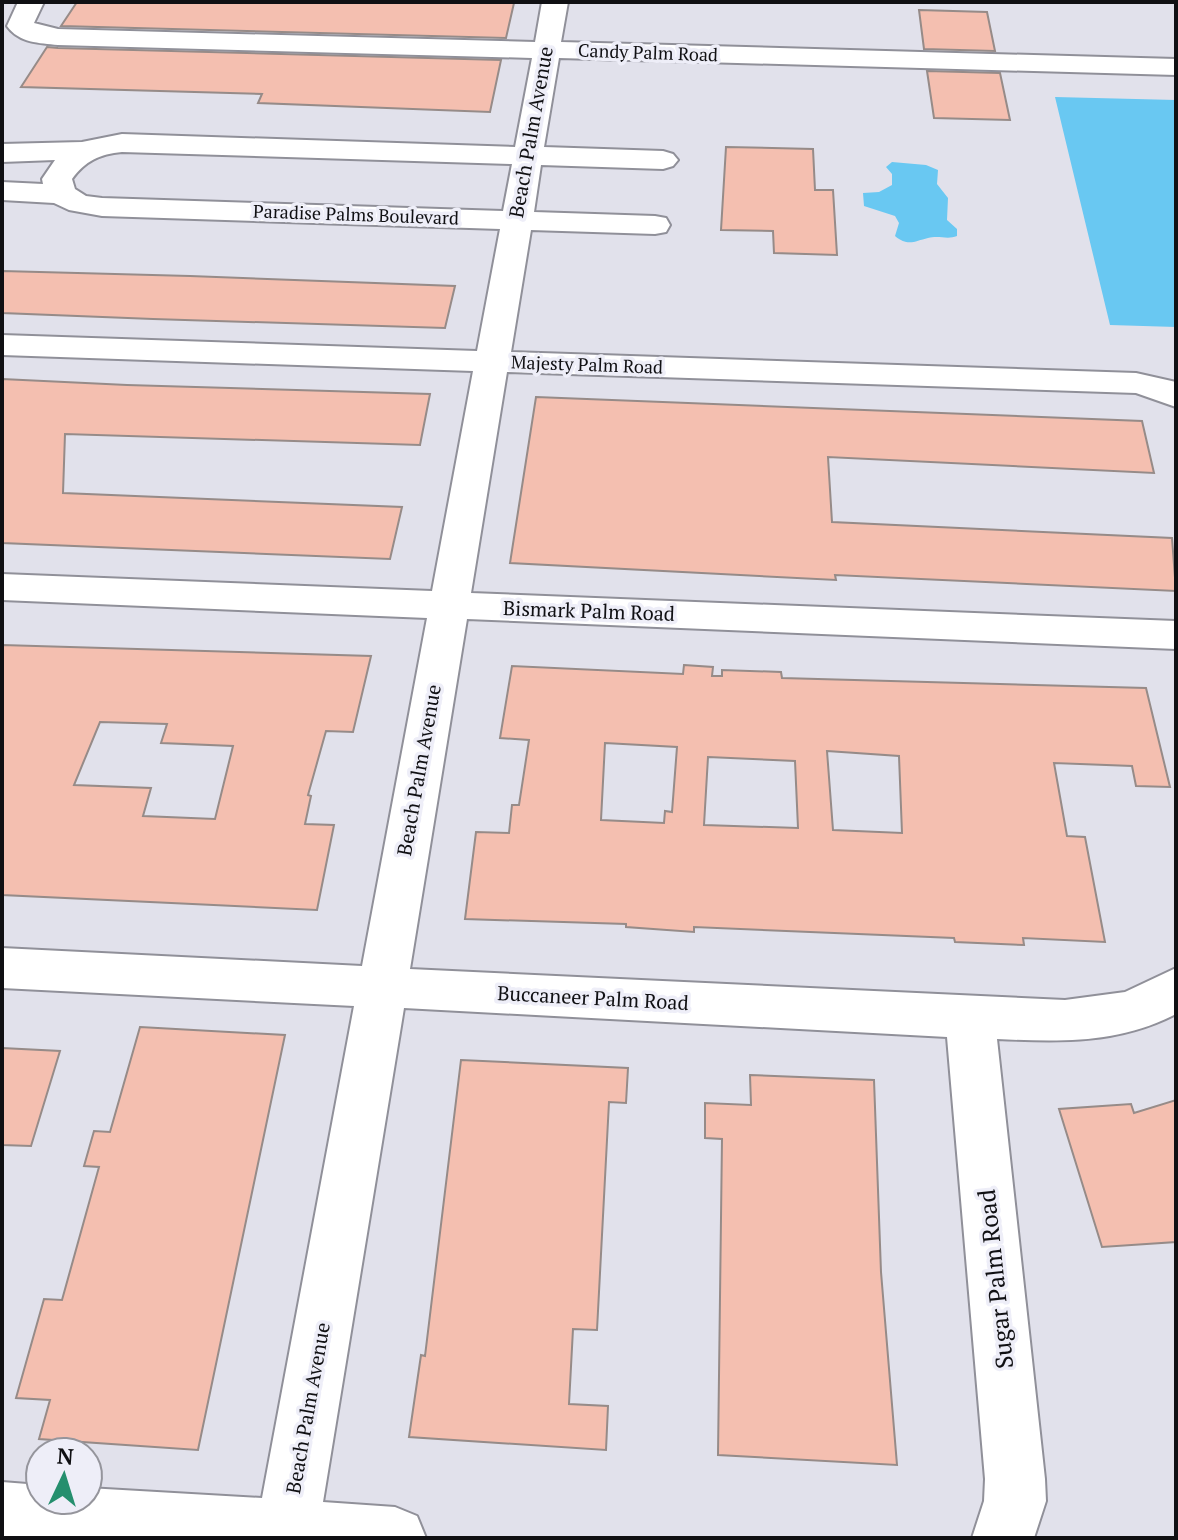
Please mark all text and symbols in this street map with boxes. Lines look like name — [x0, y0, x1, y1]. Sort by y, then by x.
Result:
street label: Candy Palm Road — [578, 38, 718, 66]
street label: Beach Palm Avenue — [502, 44, 559, 220]
street label: Paradise Palms Boulevard — [253, 198, 459, 230]
street label: Majesty Palm Road — [511, 349, 663, 379]
street label: Bismark Palm Road — [503, 594, 675, 627]
street label: Beach Palm Avenue — [390, 682, 447, 858]
street label: Buccaneer Palm Road — [497, 979, 689, 1016]
street label: Sugar Palm Road — [970, 1188, 1020, 1370]
street label: Beach Palm Avenue — [279, 1320, 336, 1496]
north arrow — [24, 1436, 104, 1516]
text: N — [56, 1441, 75, 1471]

